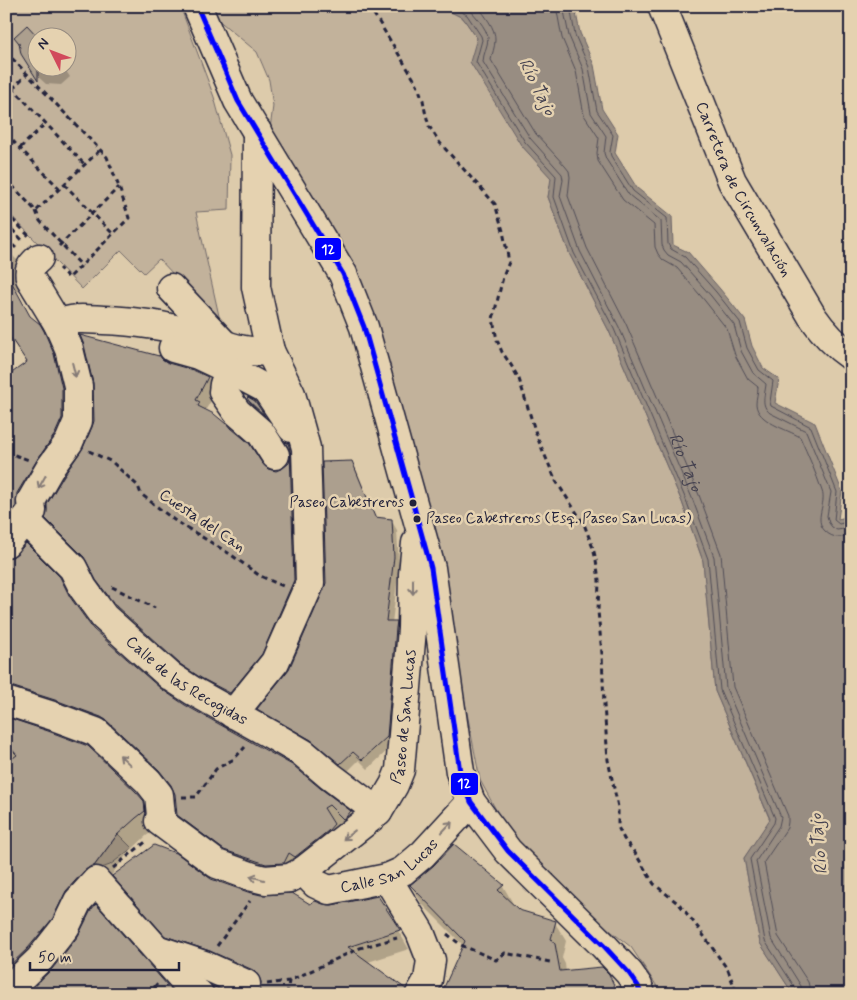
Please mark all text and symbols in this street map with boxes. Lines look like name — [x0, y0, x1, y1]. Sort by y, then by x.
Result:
north arrow — [28, 28, 78, 78]
text: N — [33, 34, 53, 53]
water label: Río Tajo — [512, 54, 562, 121]
street label: Carretera de Circunvalación — [691, 99, 797, 281]
line badge: 12 — [314, 237, 342, 261]
text: 12 — [321, 241, 335, 259]
one-way arrow — [70, 361, 79, 377]
water label: Río Tajo — [662, 430, 709, 496]
one-way arrow — [36, 475, 46, 489]
street label: Cuesta del Can — [155, 484, 249, 558]
place label: Paseo Cabestreros — [289, 493, 404, 513]
marker: Paseo Cabestreros — [408, 498, 418, 508]
place label: Paseo Cabestreros (Esq. Paseo San Lucas) — [426, 509, 692, 529]
marker: Paseo Cabestreros (Esq. Paseo San Lucas) — [412, 514, 422, 524]
one-way arrow — [408, 579, 418, 595]
street label: Calle de las Recogidas — [121, 631, 252, 730]
street label: Paseo de San Lucas — [385, 649, 421, 787]
one-way arrow — [119, 754, 131, 766]
line badge: 12 — [450, 772, 479, 796]
text: 12 — [457, 775, 471, 793]
water label: Río Tajo — [804, 811, 834, 876]
one-way arrow — [441, 821, 453, 834]
one-way arrow — [342, 830, 356, 840]
street label: Calle San Lucas — [338, 834, 443, 898]
one-way arrow — [250, 872, 266, 882]
scale bar — [30, 940, 179, 972]
text: 50 m — [38, 948, 72, 968]

